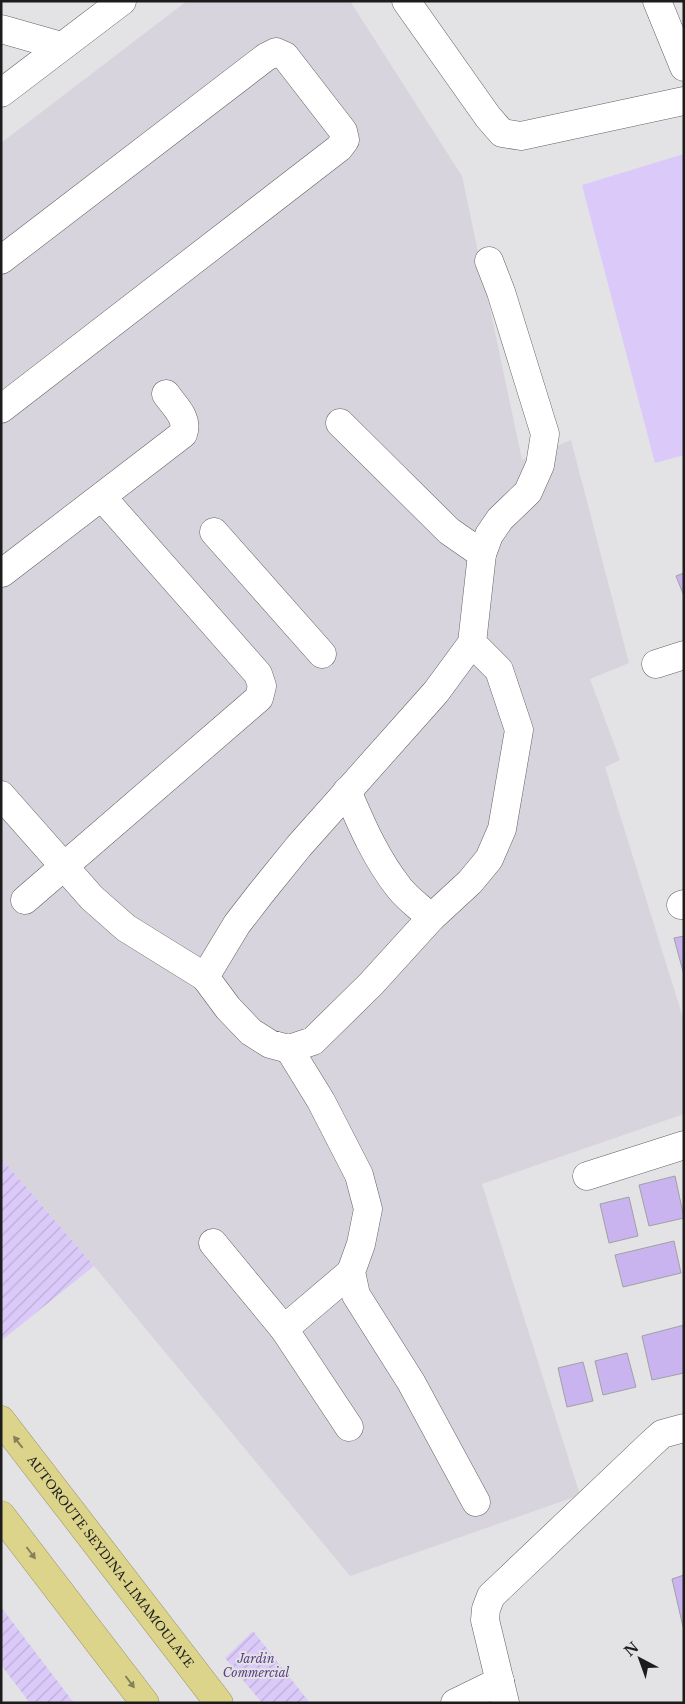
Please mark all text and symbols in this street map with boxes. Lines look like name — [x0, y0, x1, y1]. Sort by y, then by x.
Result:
one-way arrow — [13, 1436, 24, 1449]
street label: AUTOROUTE SEYDINA-LIMAMOULAYE — [24, 1452, 197, 1671]
one-way arrow — [26, 1546, 36, 1560]
north arrow — [615, 1634, 665, 1684]
text: N — [621, 1638, 642, 1660]
park label: Jardin Commercial — [223, 1651, 290, 1680]
one-way arrow — [124, 1675, 135, 1688]

